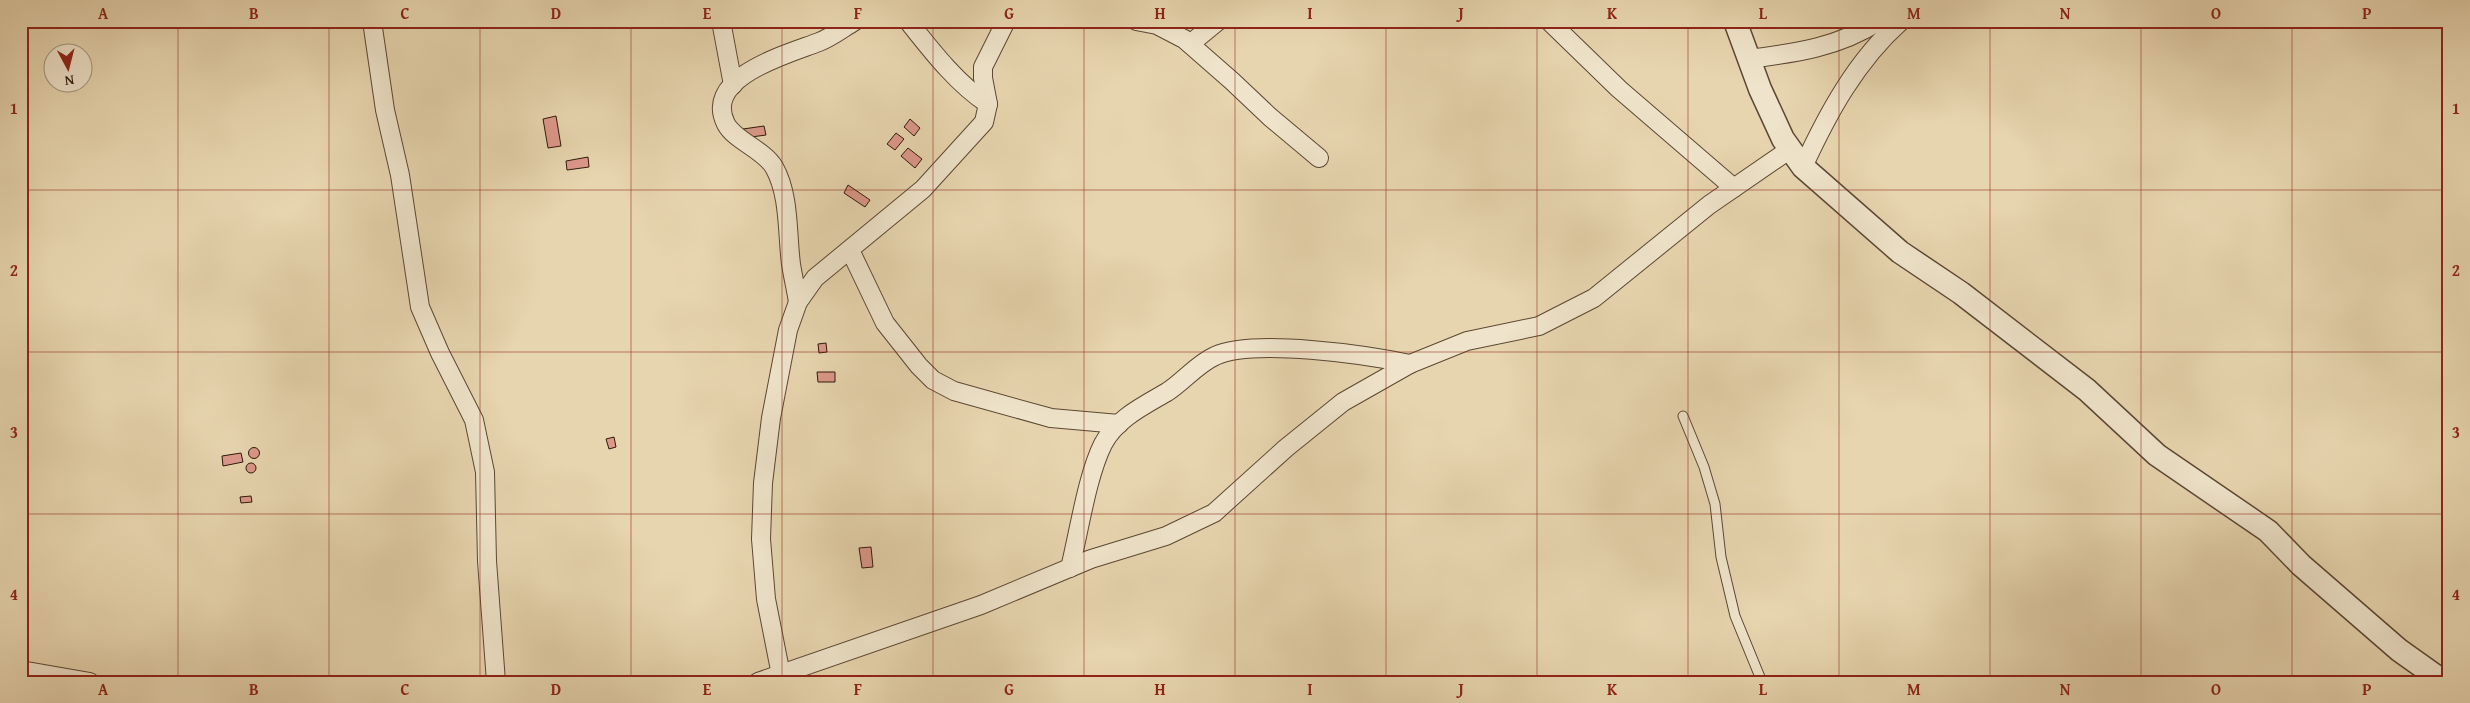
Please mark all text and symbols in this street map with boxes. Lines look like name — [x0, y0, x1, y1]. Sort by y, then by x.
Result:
text: A — [98, 1, 109, 25]
text: B — [249, 1, 259, 25]
text: C — [400, 1, 410, 25]
text: D — [551, 1, 561, 25]
text: E — [703, 1, 712, 25]
text: F — [854, 1, 862, 25]
text: G — [1004, 1, 1014, 25]
text: H — [1154, 1, 1166, 25]
text: I — [1307, 1, 1313, 25]
text: J — [1455, 1, 1464, 25]
text: K — [1607, 1, 1618, 25]
text: L — [1759, 1, 1768, 25]
text: M — [1907, 1, 1921, 25]
text: N — [2060, 1, 2071, 25]
text: O — [2211, 1, 2221, 25]
text: P — [2362, 1, 2372, 25]
north arrow — [42, 42, 92, 92]
text: N — [63, 70, 75, 91]
text: 1 — [10, 96, 18, 120]
text: 1 — [2452, 96, 2460, 120]
text: 2 — [10, 258, 18, 282]
text: 2 — [2452, 258, 2460, 282]
text: 3 — [10, 420, 18, 444]
text: 3 — [2452, 420, 2460, 444]
text: 4 — [10, 582, 18, 606]
text: 4 — [2452, 582, 2460, 606]
text: A — [98, 677, 109, 701]
text: B — [249, 677, 259, 701]
text: C — [400, 677, 410, 701]
text: D — [551, 677, 561, 701]
text: E — [703, 677, 712, 701]
text: F — [854, 677, 862, 701]
text: G — [1004, 677, 1014, 701]
text: H — [1154, 677, 1166, 701]
text: I — [1307, 677, 1313, 701]
text: J — [1455, 677, 1464, 701]
text: K — [1607, 677, 1618, 701]
text: L — [1759, 677, 1768, 701]
text: M — [1907, 677, 1921, 701]
text: N — [2060, 677, 2071, 701]
text: O — [2211, 677, 2221, 701]
text: P — [2362, 677, 2372, 701]

